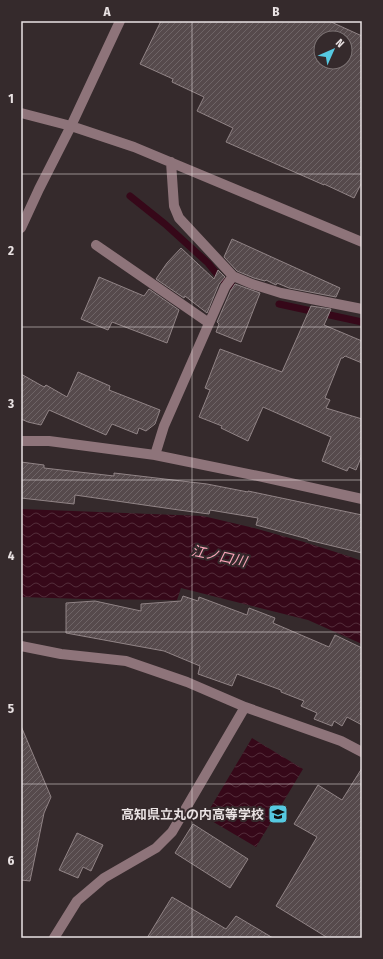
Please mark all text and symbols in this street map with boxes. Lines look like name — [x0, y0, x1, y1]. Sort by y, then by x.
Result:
text: A — [102, 4, 111, 19]
text: B — [272, 4, 280, 19]
north arrow — [313, 30, 353, 70]
text: N — [333, 36, 347, 50]
text: 1 — [8, 91, 14, 106]
text: 2 — [7, 243, 14, 258]
text: 3 — [7, 396, 14, 411]
water label: 江ノ口川 — [190, 542, 250, 571]
text: 4 — [8, 548, 15, 563]
text: 5 — [8, 701, 14, 716]
school or university icon: 高知県立丸の内高等学校 — [267, 803, 289, 825]
place label: 高知県立丸の内高等学校 — [121, 807, 264, 822]
text: 6 — [8, 853, 15, 868]

